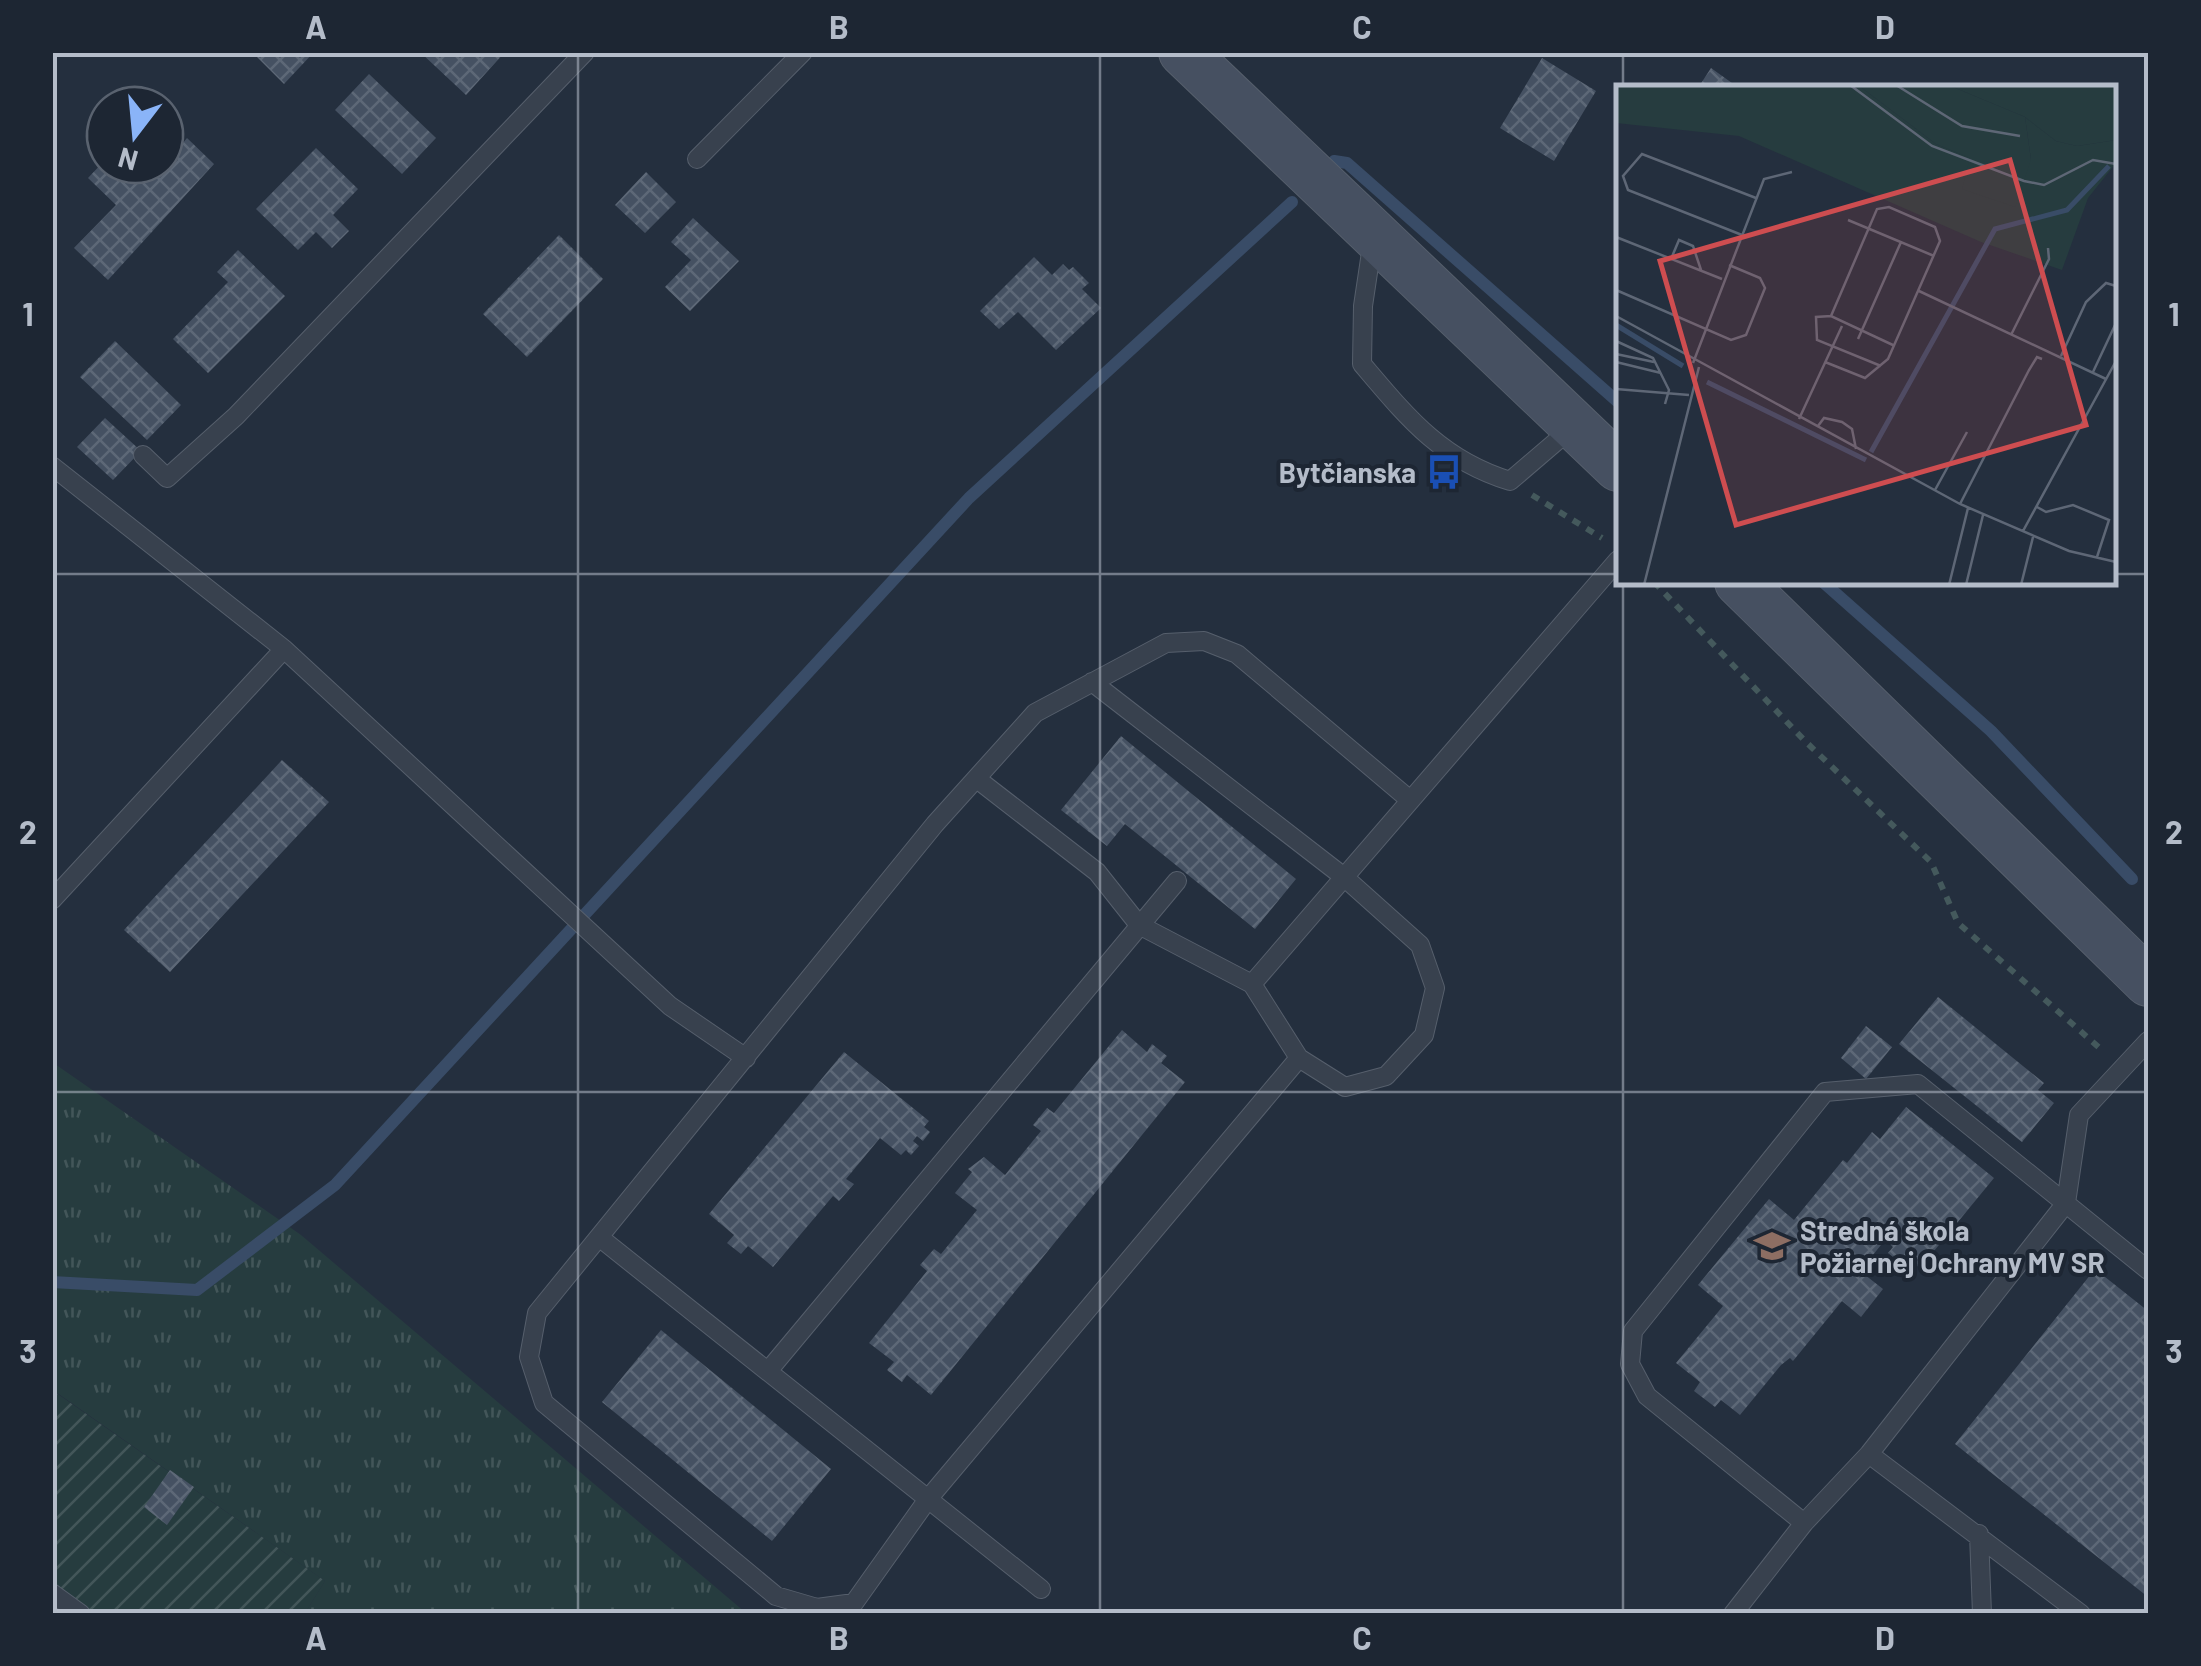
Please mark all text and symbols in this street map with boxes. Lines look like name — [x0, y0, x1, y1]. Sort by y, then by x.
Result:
text: A — [305, 7, 327, 45]
text: B — [829, 7, 849, 45]
text: C — [1352, 7, 1372, 45]
text: D — [1875, 7, 1895, 45]
north arrow — [85, 85, 185, 185]
inset map — [1616, 85, 2116, 585]
text: N — [114, 141, 141, 179]
text: 1 — [22, 294, 34, 332]
text: 1 — [2168, 294, 2180, 332]
bus stop icon: Bytčianska — [1425, 453, 1463, 491]
place label: Bytčianska — [1279, 455, 1416, 489]
text: 2 — [19, 812, 37, 850]
text: 2 — [2165, 812, 2183, 850]
place label: Stredná škola Požiarnej Ochrany MV SR — [1800, 1213, 2105, 1279]
school or university icon: Stredná škola Požiarnej Ochrany MV SR — [1753, 1227, 1791, 1265]
text: 3 — [19, 1331, 37, 1369]
text: 3 — [2165, 1331, 2183, 1369]
text: A — [305, 1618, 327, 1656]
text: B — [829, 1618, 849, 1656]
text: C — [1352, 1618, 1372, 1656]
text: D — [1875, 1618, 1895, 1656]

